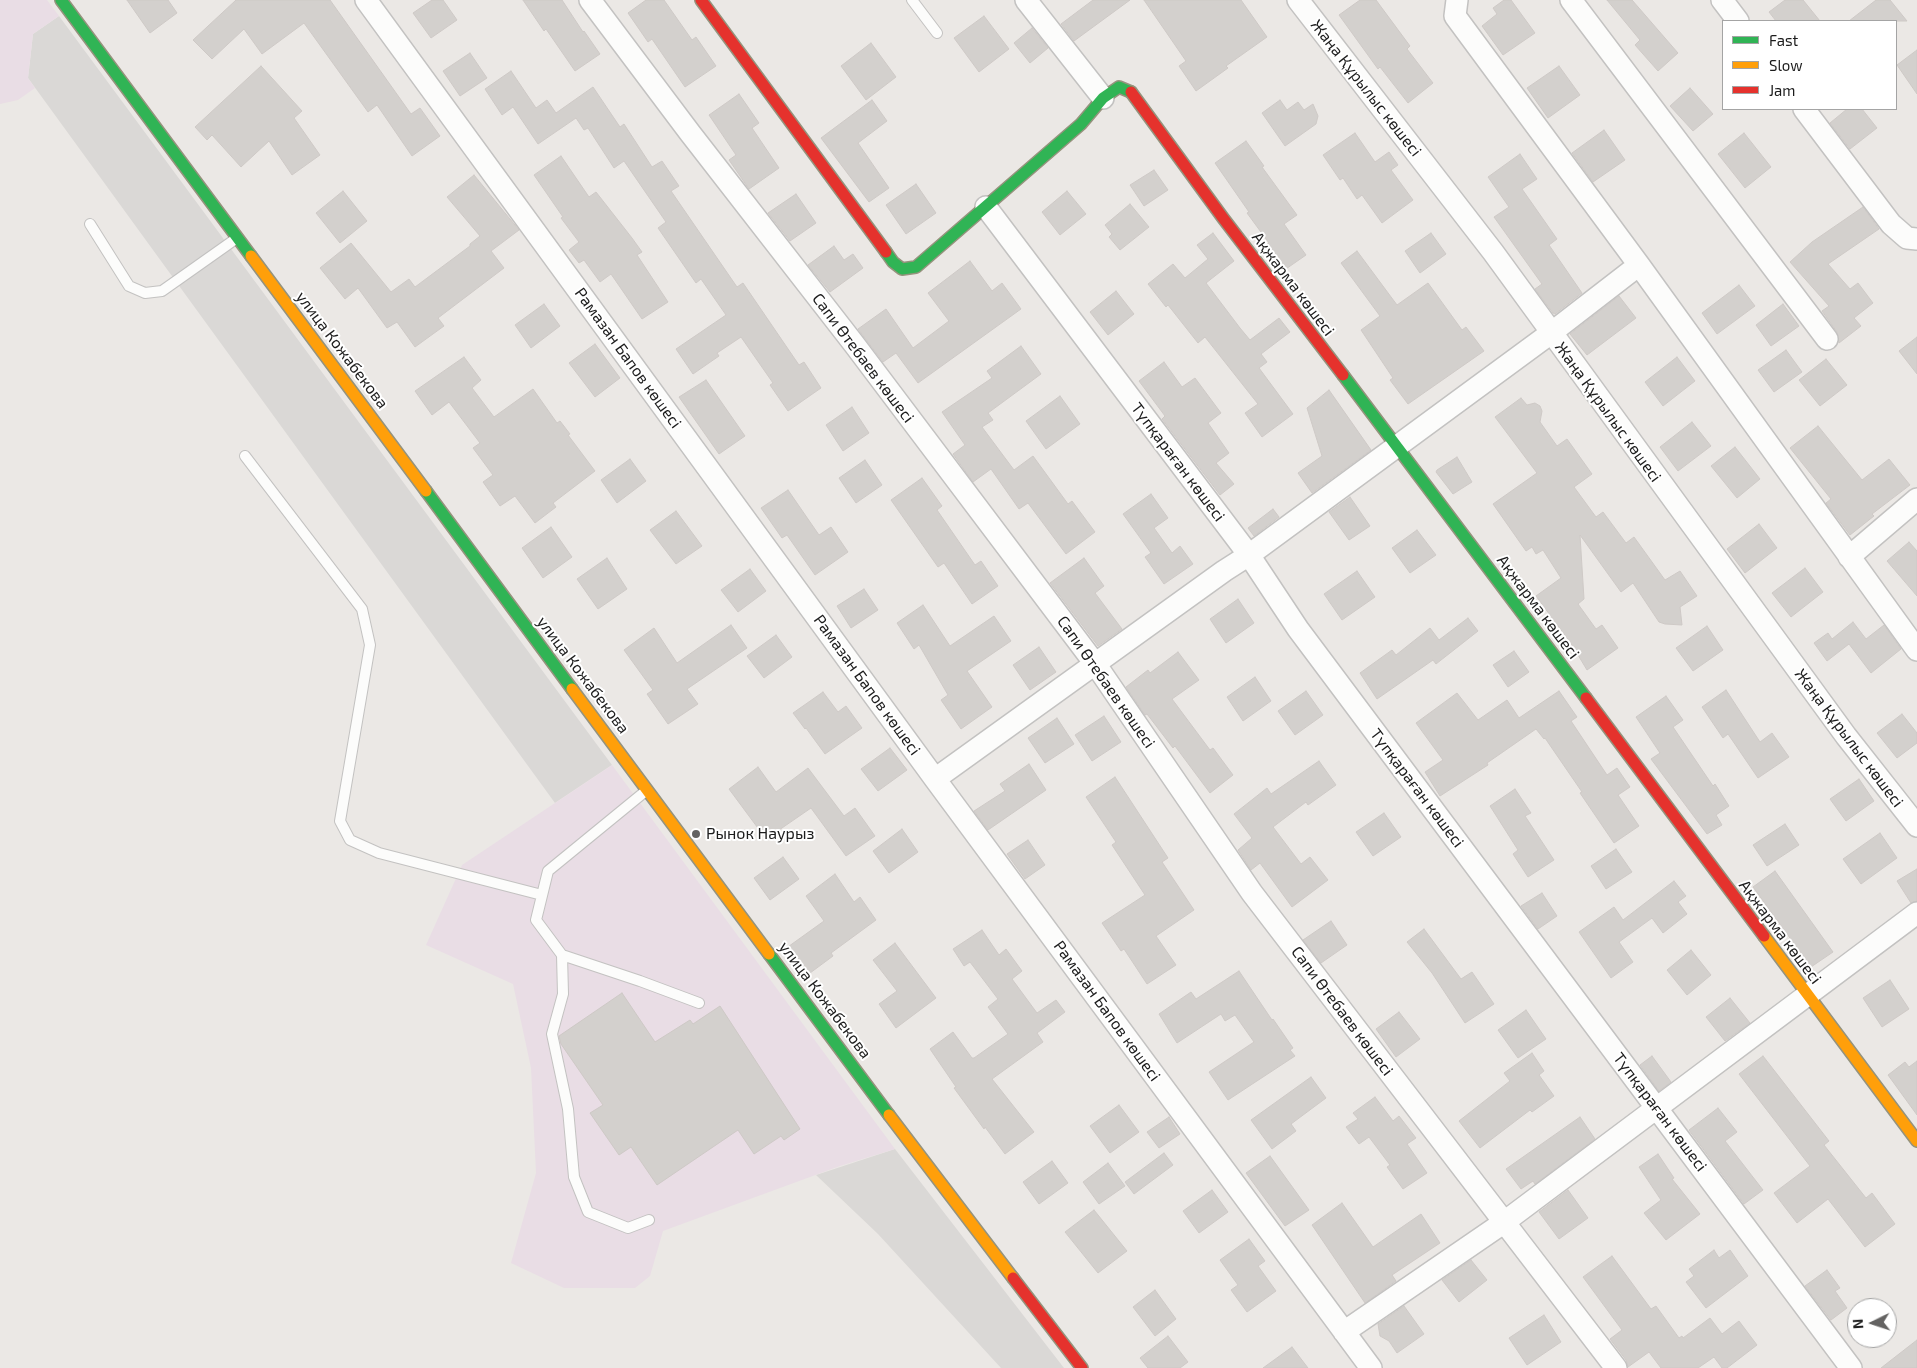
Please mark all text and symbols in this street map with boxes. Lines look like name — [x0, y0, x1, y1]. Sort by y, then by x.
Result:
street label: Жаңа Құрылыс көшесі — [1307, 16, 1425, 160]
legend — [1722, 20, 1897, 110]
text: Fast — [1769, 31, 1798, 49]
text: Slow — [1769, 56, 1803, 74]
text: Jam — [1769, 81, 1795, 99]
street label: Ақжарма көшесі — [1248, 228, 1338, 340]
street label: Рамазан Бапов көшесі — [571, 284, 685, 432]
street label: улица Кожабекова — [292, 288, 392, 412]
street label: Сапи Өтебаев көшесі — [808, 289, 918, 427]
street label: Жаңа Құрылыс көшесі — [1551, 338, 1665, 486]
street label: Түпқараған көшесі — [1127, 399, 1229, 525]
street label: Ақжарма көшесі — [1493, 551, 1583, 663]
street label: Рамазан Бапов көшесі — [810, 611, 924, 759]
street label: Сапи Өтебаев көшесі — [1053, 612, 1159, 752]
street label: улица Кожабекова — [533, 613, 633, 737]
street label: Жаңа Құрылыс көшесі — [1791, 665, 1907, 811]
street label: Түпқараған көшесі — [1366, 725, 1468, 851]
place label: Рынок Наурыз — [706, 824, 814, 844]
marker: Рынок Наурыз — [690, 828, 702, 840]
street label: Ақжарма көшесі — [1735, 876, 1825, 988]
street label: Рамазан Бапов көшесі — [1050, 937, 1164, 1085]
street label: улица Кожабекова — [775, 938, 875, 1062]
street label: Сапи Өтебаев көшесі — [1287, 942, 1397, 1080]
street label: Түпқараған көшесі — [1609, 1049, 1711, 1175]
north arrow — [1847, 1298, 1897, 1348]
text: N — [1849, 1318, 1866, 1330]

